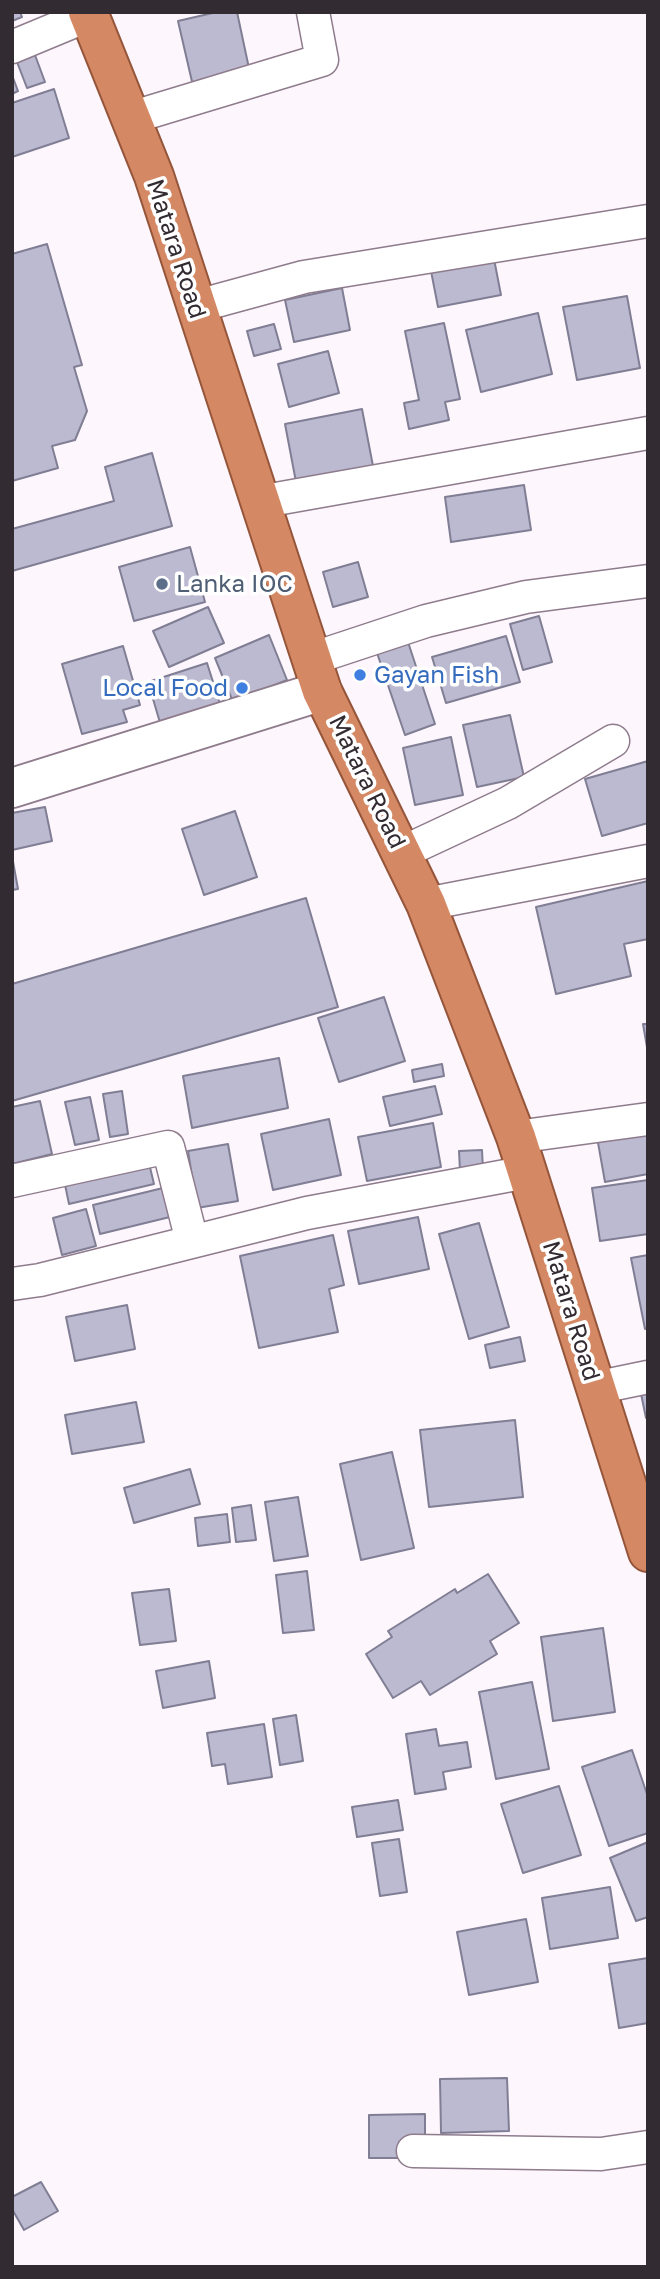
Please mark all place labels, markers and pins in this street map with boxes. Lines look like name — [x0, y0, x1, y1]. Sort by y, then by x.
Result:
place label: Lanka IOC — [176, 570, 293, 598]
marker: Lanka IOC — [154, 576, 170, 592]
place label: Gayan Fish — [374, 661, 499, 689]
marker: Gayan Fish — [352, 667, 368, 683]
place label: Local Food — [102, 674, 228, 702]
marker: Local Food — [234, 680, 250, 696]

